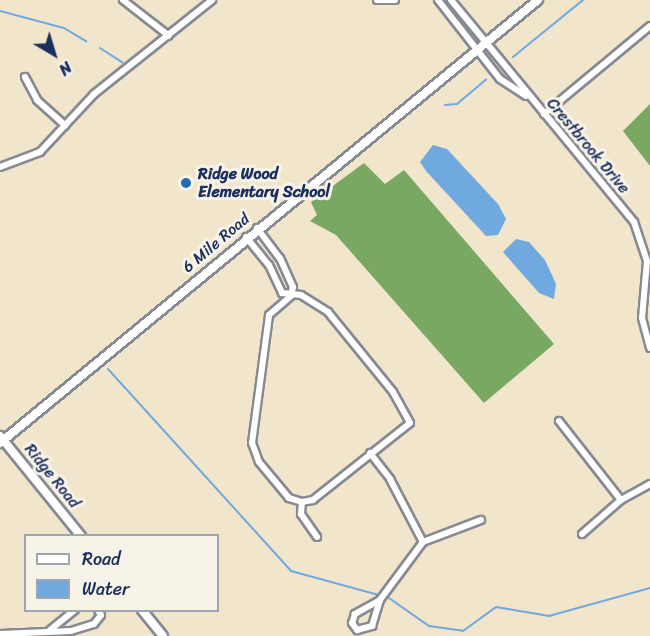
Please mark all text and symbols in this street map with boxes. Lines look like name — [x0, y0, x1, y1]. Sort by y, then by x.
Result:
north arrow — [24, 24, 84, 84]
text: N — [52, 54, 79, 83]
street label: Crestbrook Drive — [542, 94, 634, 198]
place label: Ridge Wood Elementary School — [198, 164, 330, 202]
marker: Ridge Wood Elementary School — [179, 176, 193, 190]
street label: 6 Mile Road — [178, 209, 254, 277]
street label: Ridge Road — [20, 440, 84, 512]
legend — [24, 534, 219, 612]
text: Road — [82, 543, 121, 575]
text: Water — [82, 573, 129, 605]

